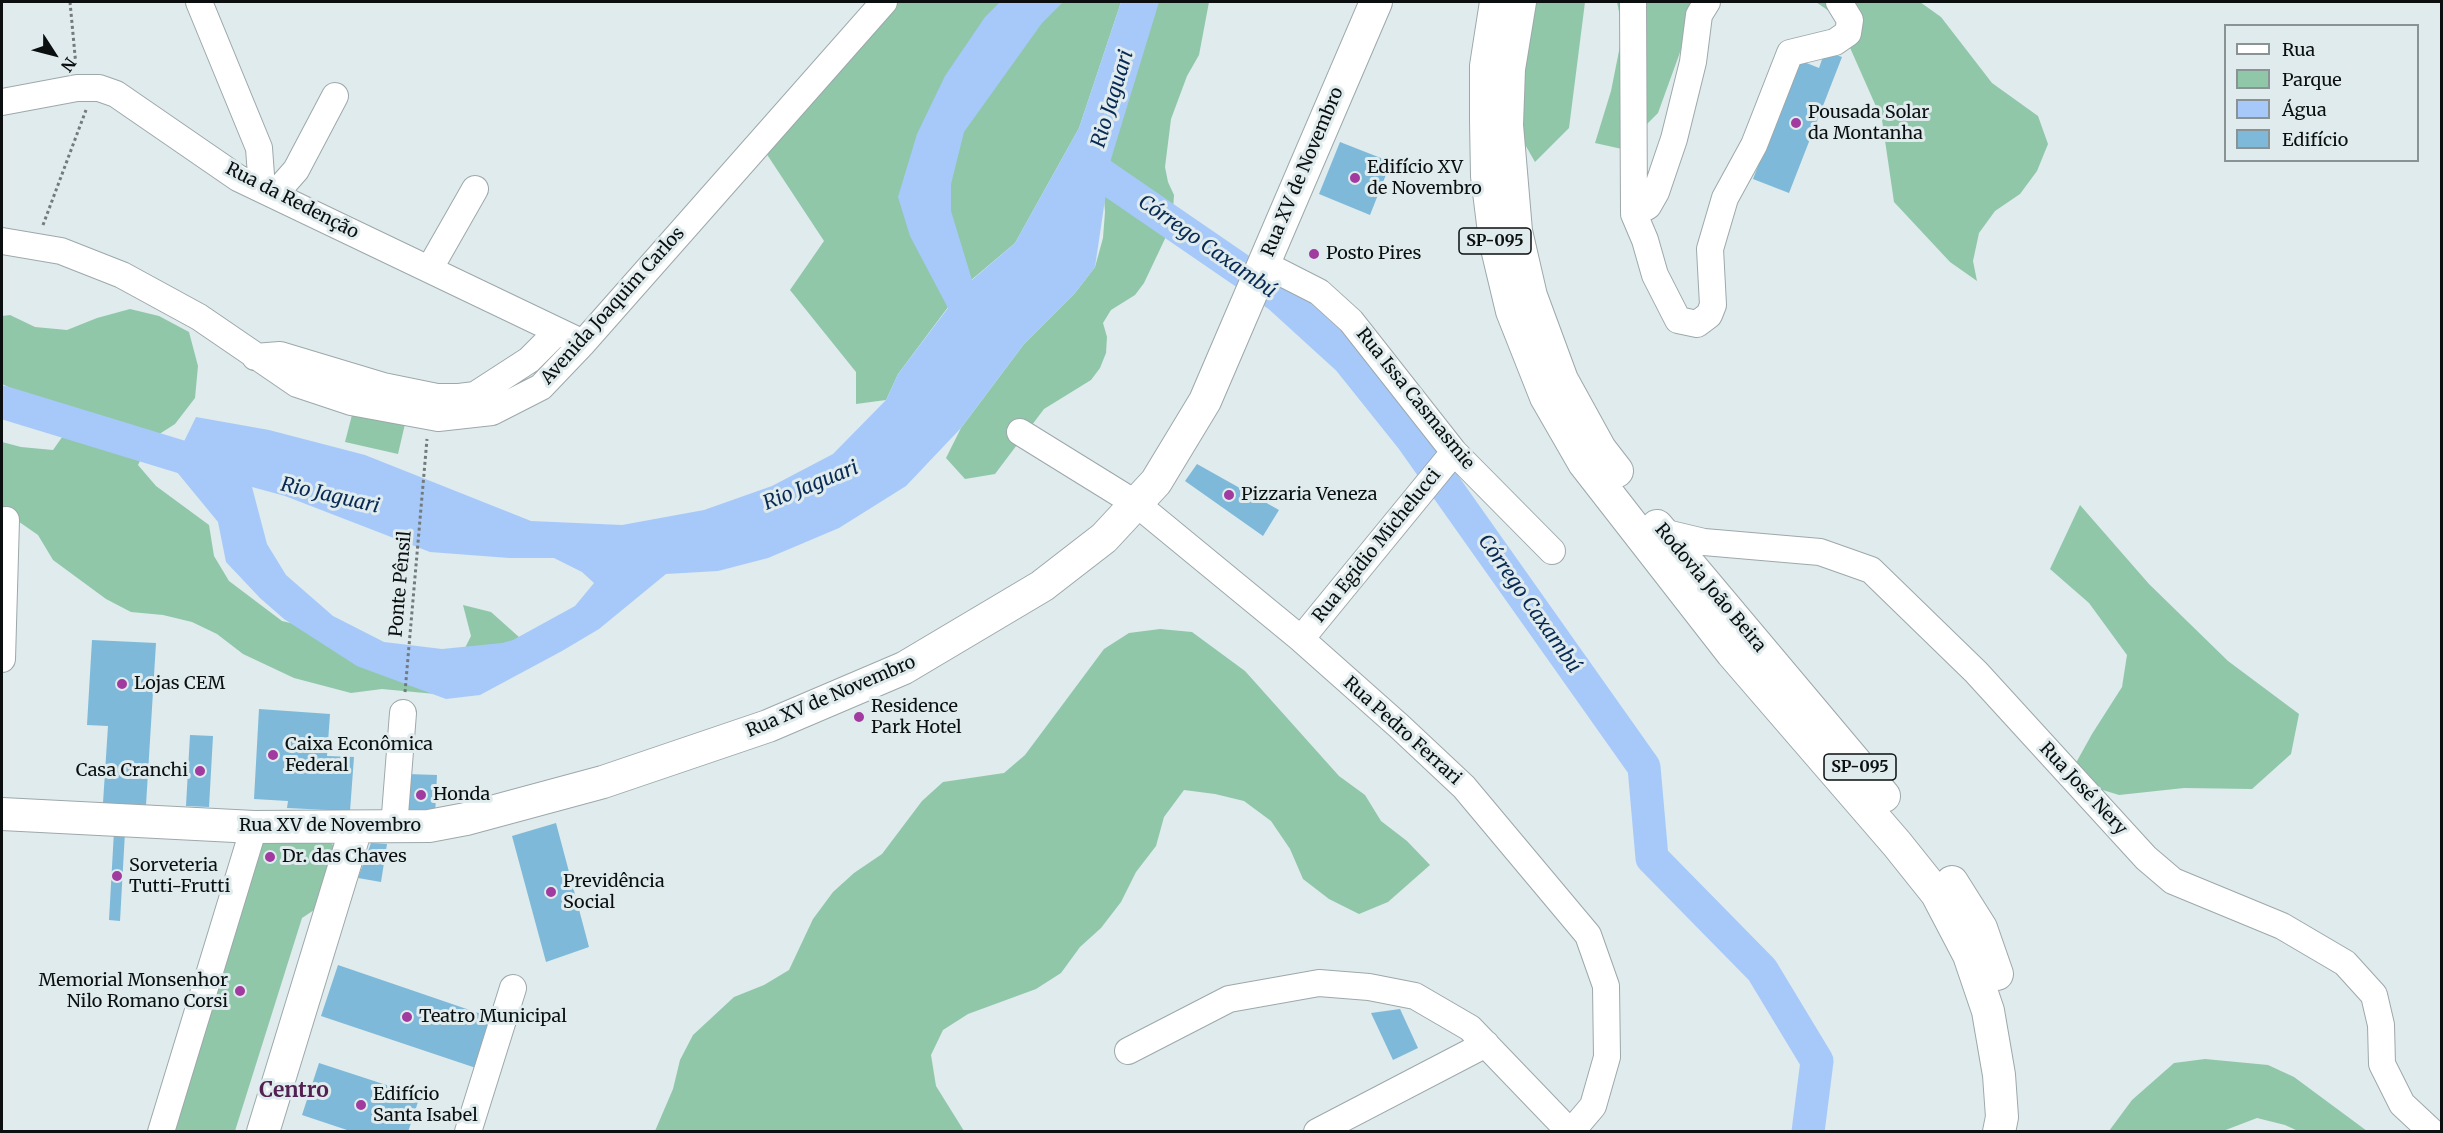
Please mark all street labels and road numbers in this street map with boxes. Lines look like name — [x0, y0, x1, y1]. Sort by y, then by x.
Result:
street label: Rua XV de Novembro — [1258, 84, 1348, 260]
street label: Rua da Redenção — [222, 158, 362, 244]
street label: Avenida Joaquim Carlos — [537, 223, 689, 389]
road number: SP-095 — [1459, 228, 1531, 254]
street label: Rua Issa Casmasmie — [1351, 324, 1479, 474]
street label: Rua Egidio Michelucci — [1309, 465, 1445, 627]
street label: Rodovia João Beira — [1650, 519, 1770, 657]
street label: Ponte Pênsil — [386, 530, 416, 638]
street label: Rua XV de Novembro — [743, 652, 919, 742]
street label: Rua Pedro Ferrari — [1339, 672, 1465, 790]
street label: Rua José Nery — [2035, 738, 2131, 840]
road number: SP-095 — [1824, 754, 1896, 780]
street label: Rua XV de Novembro — [239, 815, 421, 837]

